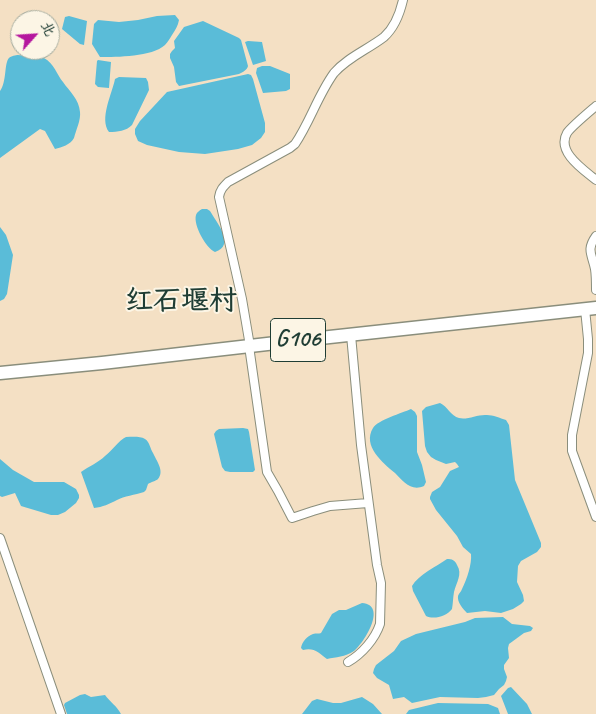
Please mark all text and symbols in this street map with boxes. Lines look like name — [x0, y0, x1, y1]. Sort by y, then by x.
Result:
north arrow — [10, 10, 60, 60]
text: 北 — [37, 19, 59, 39]
district label: 红石堰村 — [125, 285, 237, 319]
road number: G106 — [270, 318, 326, 362]

